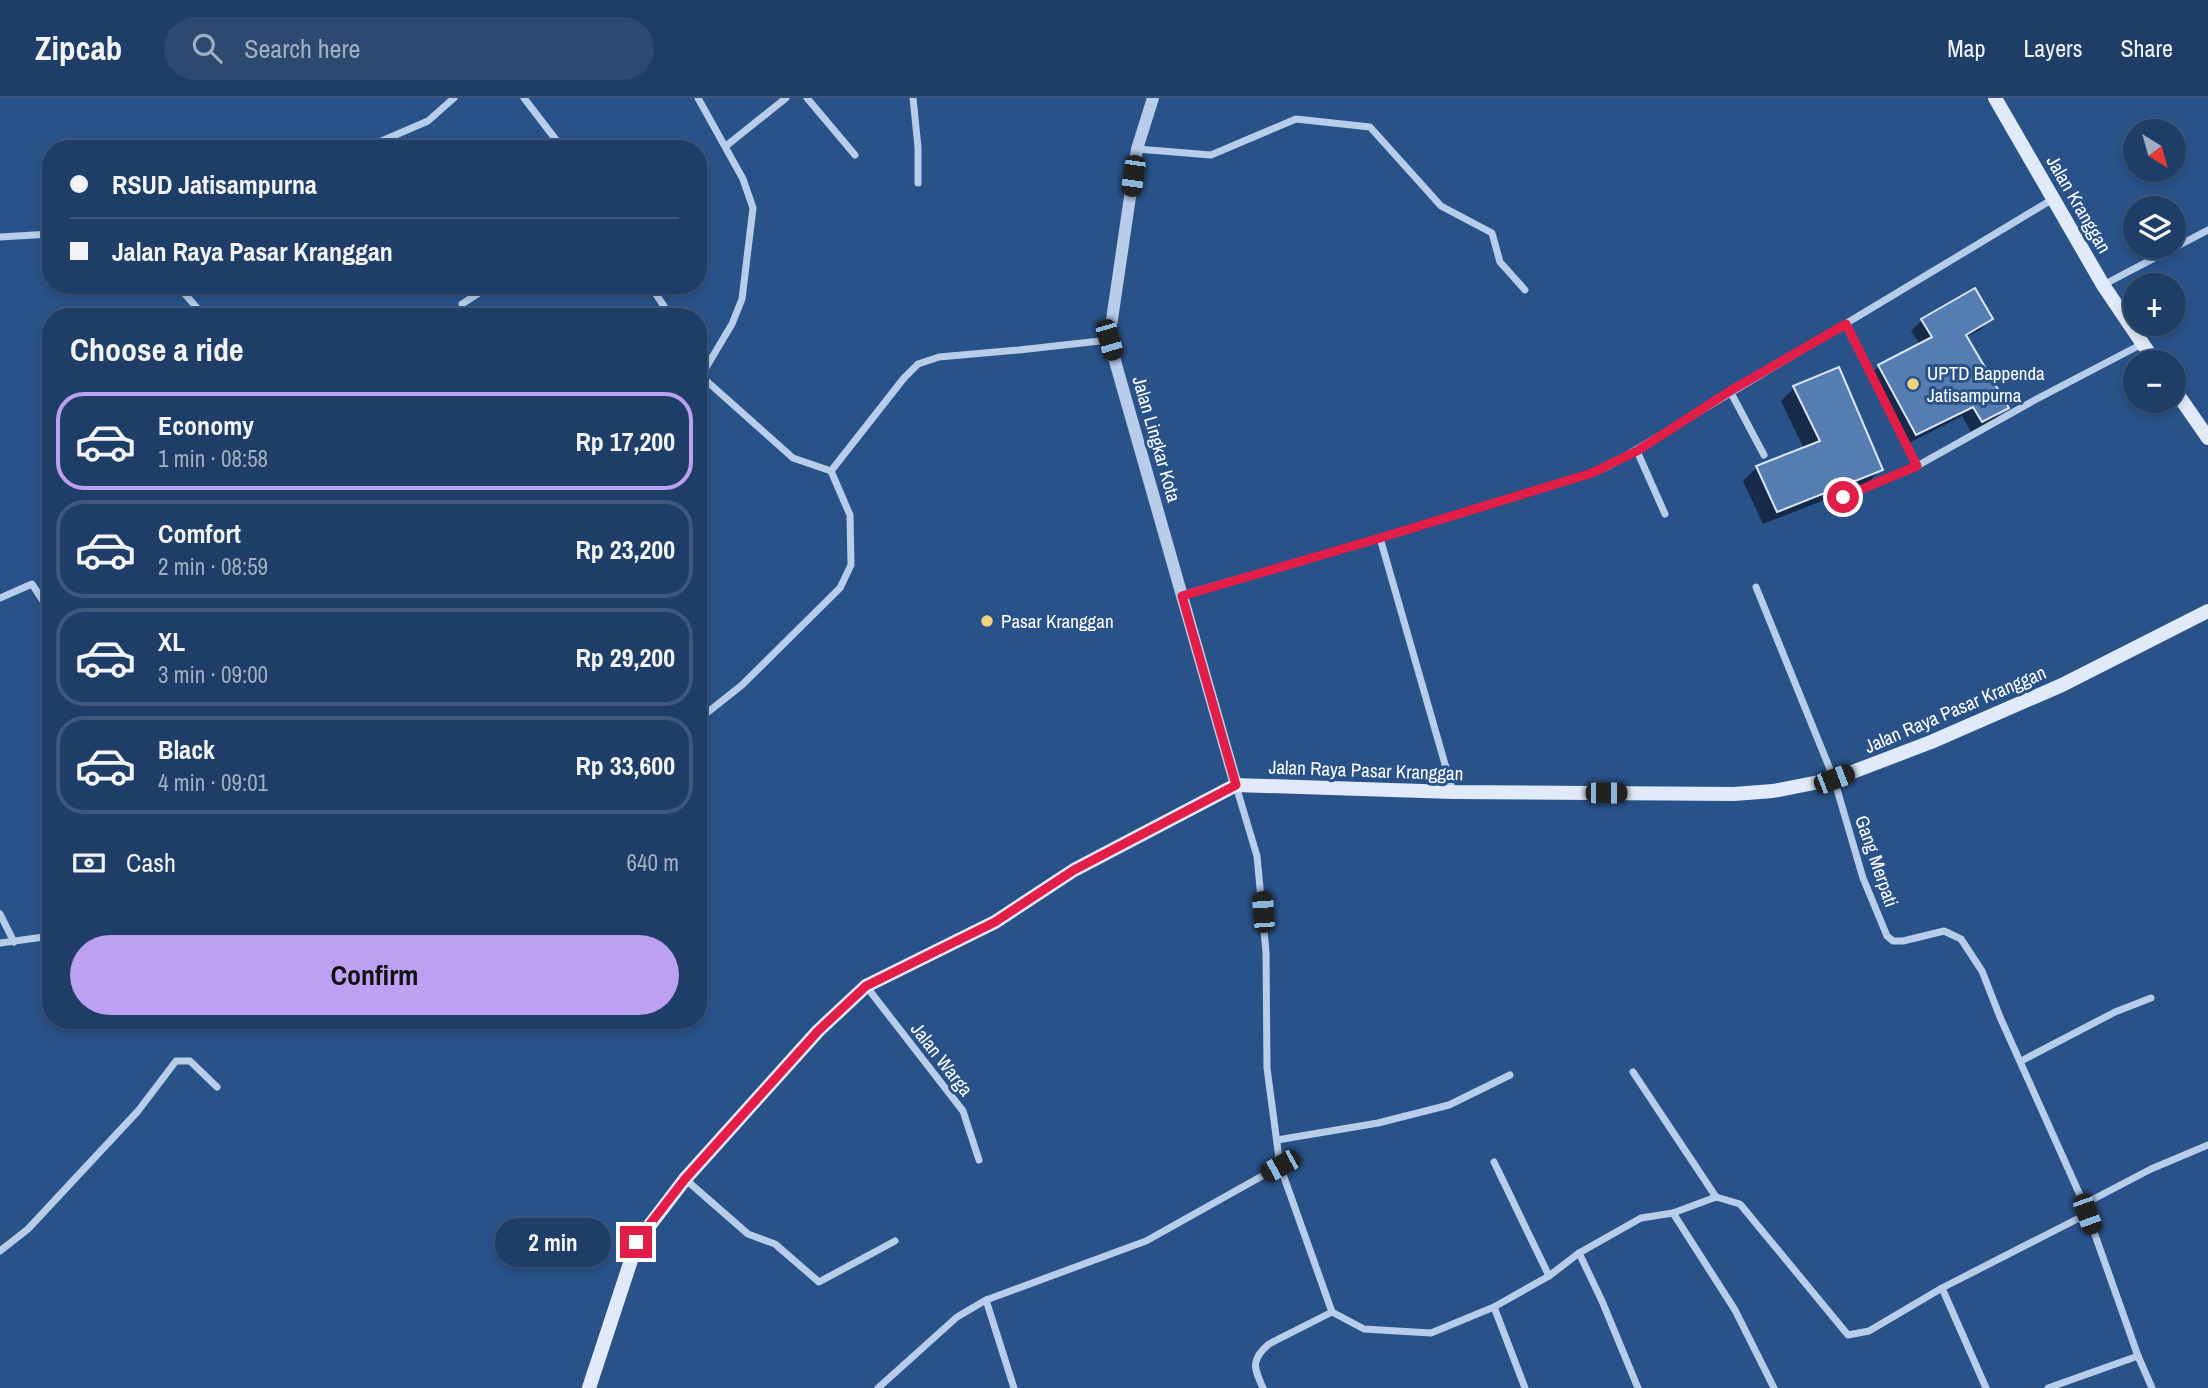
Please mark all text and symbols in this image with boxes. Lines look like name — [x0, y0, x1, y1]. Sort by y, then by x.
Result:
search box — [164, 17, 654, 80]
text: Zipcab — [35, 26, 122, 70]
icon: search — [188, 29, 226, 67]
text: Search here — [244, 31, 360, 66]
text: Map — [1947, 32, 1985, 64]
text: Layers — [2023, 32, 2082, 64]
text: Share — [2120, 32, 2173, 64]
north arrow — [2123, 119, 2186, 182]
map controls — [2123, 119, 2186, 413]
street label: Jalan Kranggan — [2040, 150, 2118, 258]
car — [1120, 154, 1147, 198]
text: RSUD Jatisampurna — [112, 167, 317, 202]
button: layers — [2123, 196, 2186, 259]
text: Jalan Raya Pasar Kranggan — [112, 234, 393, 269]
button: + — [2123, 273, 2186, 336]
car — [1094, 317, 1125, 363]
text: Choose a ride — [70, 328, 244, 371]
button: − — [2123, 350, 2186, 413]
place label: UPTD Bappenda Jatisampurna — [1927, 360, 2045, 408]
street label: Jalan Lingkar Kota — [1127, 373, 1187, 505]
marker: UPTD Bappenda Jatisampurna — [1905, 376, 1921, 392]
text: Economy — [158, 408, 254, 443]
icon: car — [74, 410, 137, 473]
text: Rp 17,200 — [575, 424, 675, 459]
text: 1 min · 08:58 — [158, 443, 268, 474]
route start — [1827, 481, 1859, 513]
text: Comfort — [158, 516, 241, 551]
icon: car — [74, 518, 137, 581]
text: Rp 23,200 — [575, 532, 675, 567]
text: 2 min · 08:59 — [158, 551, 268, 582]
place label: Pasar Kranggan — [1001, 608, 1114, 634]
marker: Pasar Kranggan — [979, 613, 995, 629]
text: XL — [158, 624, 185, 659]
icon: car — [74, 626, 137, 689]
text: Rp 29,200 — [575, 640, 675, 675]
text: 3 min · 09:00 — [158, 659, 268, 690]
street label: Jalan Raya Pasar Kranggan — [1860, 659, 2050, 759]
text: Black — [158, 732, 215, 767]
icon: car — [74, 734, 137, 797]
text: Rp 33,600 — [575, 748, 675, 783]
street label: Jalan Raya Pasar Kranggan — [1268, 754, 1464, 786]
car — [1811, 762, 1858, 796]
text: 4 min · 09:01 — [158, 767, 268, 798]
car — [1586, 783, 1628, 804]
street label: Gang Merpati — [1849, 812, 1905, 910]
icon: cash — [70, 844, 108, 882]
text: Cash — [126, 845, 176, 880]
text: 640 m — [627, 847, 679, 878]
car — [1252, 890, 1275, 934]
button: Confirm — [70, 935, 679, 1015]
street label: Jalan Warga — [905, 1017, 979, 1102]
car — [1257, 1147, 1304, 1185]
car — [2070, 1191, 2105, 1237]
callout: 2 min — [496, 1218, 612, 1266]
route end — [620, 1226, 652, 1258]
text: 2 min — [528, 1227, 578, 1258]

